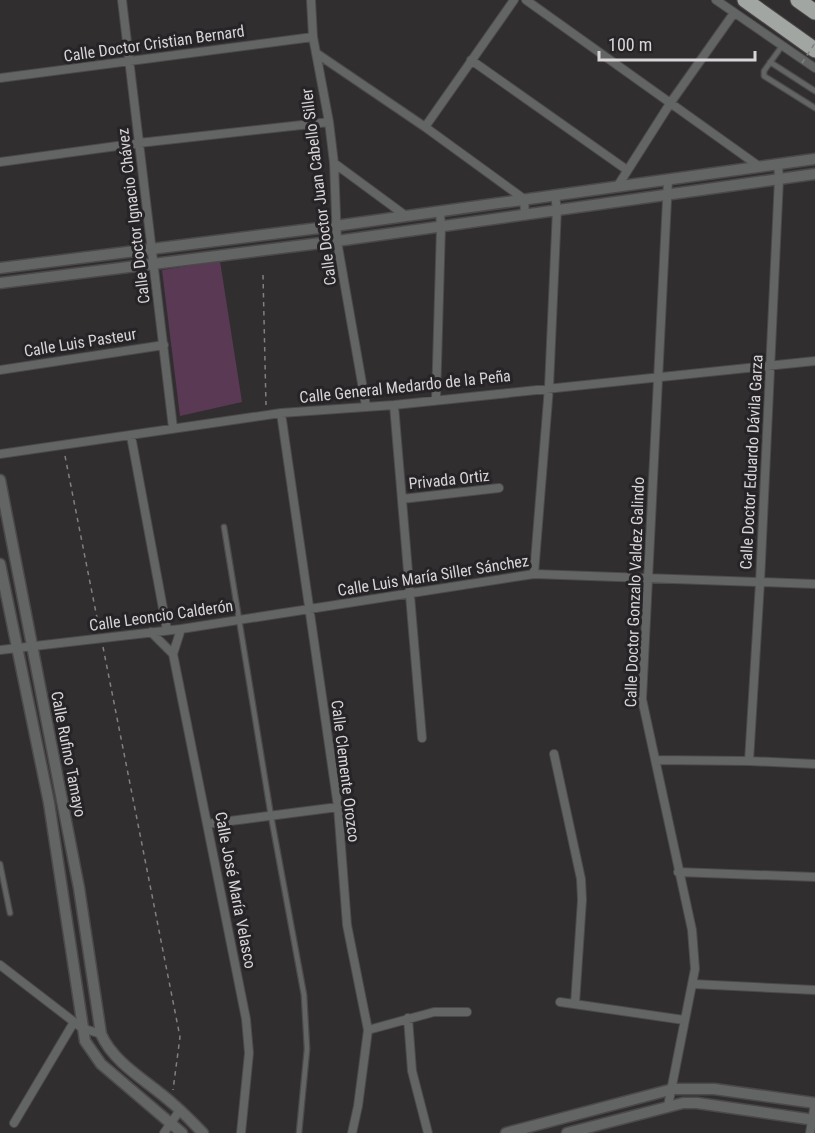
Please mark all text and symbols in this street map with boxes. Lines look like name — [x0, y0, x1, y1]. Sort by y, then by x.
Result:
street label: Calle Doctor Cristian Bernard — [62, 21, 246, 66]
scale bar — [599, 24, 755, 62]
text: 100 m — [608, 34, 652, 55]
street label: Calle Doctor Juan Cabello Siller — [297, 87, 340, 287]
street label: Calle Doctor Ignacio Chávez — [113, 127, 154, 305]
street label: Calle Luis Pasteur — [23, 324, 138, 361]
street label: Calle Doctor Eduardo Dávila Garza — [736, 354, 767, 570]
street label: Calle General Medardo de la Peña — [298, 366, 512, 407]
street label: Privada Ortiz — [408, 466, 491, 493]
street label: Calle Doctor Gonzalo Valdez Galindo — [621, 476, 648, 708]
street label: Calle Luis María Siller Sánchez — [336, 551, 530, 600]
street label: Calle Leoncio Calderón — [88, 596, 234, 635]
street label: Calle Rufino Tamayo — [47, 690, 90, 819]
street label: Calle Clemente Orozco — [327, 699, 364, 843]
street label: Calle José María Velasco — [211, 810, 260, 970]

